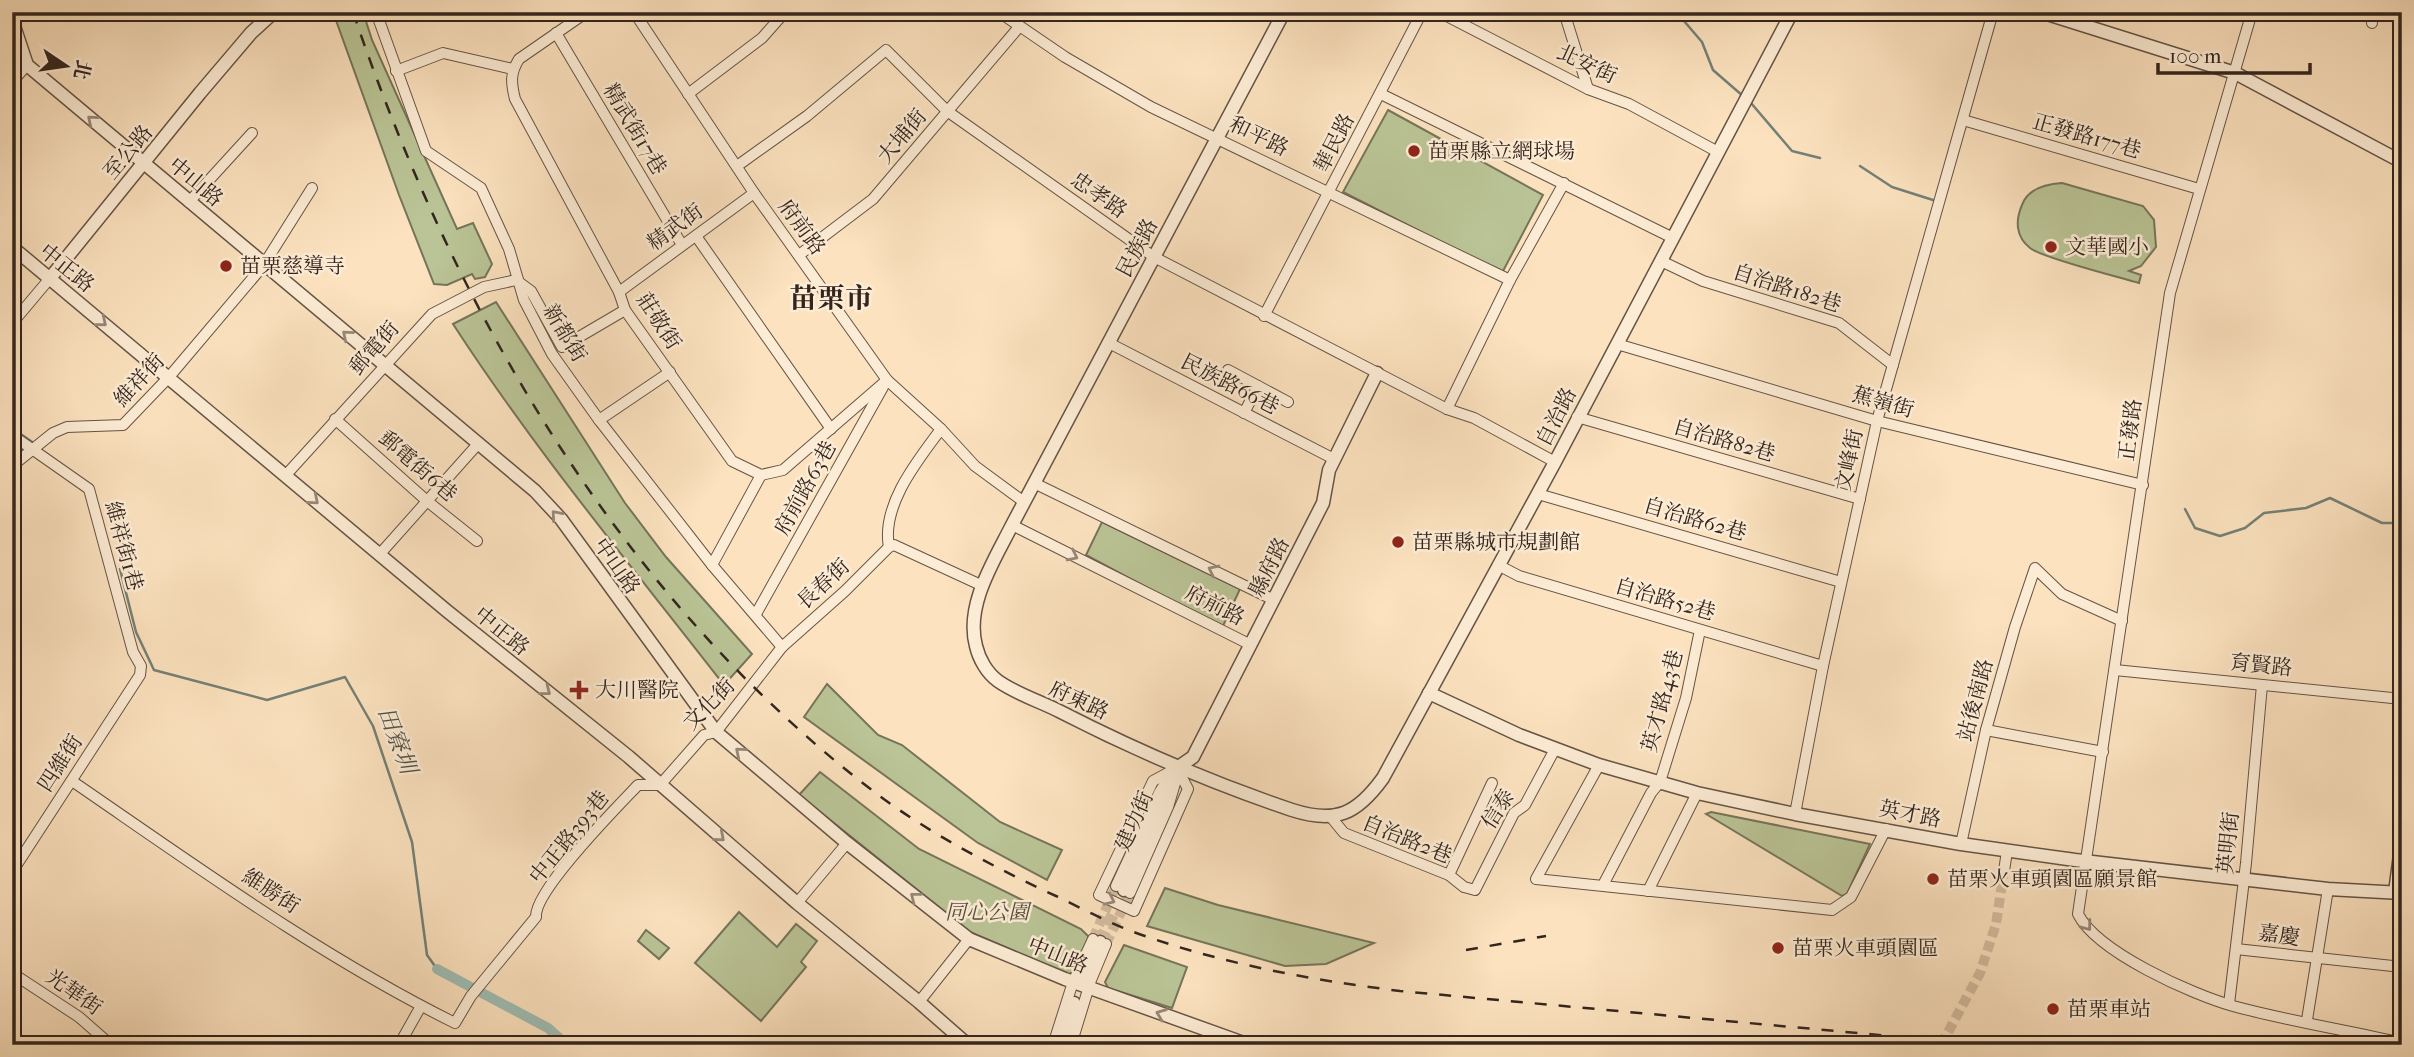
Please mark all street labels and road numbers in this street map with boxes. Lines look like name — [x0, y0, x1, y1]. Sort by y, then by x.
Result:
street label: 北安街 — [1553, 40, 1621, 88]
street label: 精武街17巷 — [599, 79, 671, 179]
street label: 大埔街 — [873, 104, 931, 168]
street label: 華民路 — [1309, 109, 1359, 177]
street label: 正發路177巷 — [2030, 109, 2144, 163]
street label: 和平路 — [1225, 111, 1293, 161]
street label: 至公路 — [99, 120, 157, 184]
street label: 中山路 — [164, 153, 228, 211]
street label: 忠孝路 — [1066, 167, 1132, 223]
street label: 府前路 — [774, 194, 830, 260]
street label: 精武街 — [642, 199, 708, 255]
street label: 民族路 — [1112, 215, 1162, 281]
street label: 中正路 — [35, 239, 99, 297]
street label: 自治路182巷 — [1730, 259, 1844, 317]
street label: 莊敬街 — [632, 288, 686, 354]
street label: 新都街 — [538, 300, 592, 366]
street label: 郵電街 — [344, 316, 404, 380]
street label: 維祥街 — [109, 349, 169, 411]
street label: 民族路66巷 — [1177, 349, 1283, 419]
street label: 蕉嶺街 — [1849, 382, 1917, 422]
street label: 自治路 — [1531, 383, 1581, 451]
street label: 正發路 — [2114, 397, 2146, 463]
street label: 自治路82巷 — [1670, 414, 1778, 466]
street label: 郵電街6巷 — [374, 426, 462, 506]
street label: 文峰街 — [1831, 427, 1867, 493]
street label: 府前路63巷 — [769, 437, 841, 539]
street label: 自治路62巷 — [1641, 493, 1749, 545]
street label: 維祥街1巷 — [101, 499, 147, 593]
street label: 中山路 — [589, 533, 645, 599]
street label: 縣府路 — [1244, 533, 1294, 601]
street label: 長春街 — [792, 554, 854, 614]
street label: 自治路52巷 — [1612, 573, 1718, 625]
street label: 府前路 — [1181, 580, 1249, 630]
street label: 中正路 — [470, 602, 534, 660]
street label: 英才路43巷 — [1637, 647, 1687, 755]
street label: 育賢路 — [2228, 650, 2294, 680]
street label: 站後南路 — [1953, 656, 1997, 744]
street label: 文化街 — [678, 673, 740, 735]
street label: 府東路 — [1045, 676, 1113, 724]
street label: 四維街 — [33, 730, 87, 796]
street label: 信泰 — [1476, 785, 1520, 833]
street label: 中正路393巷 — [524, 786, 614, 888]
street label: 建功街 — [1110, 787, 1158, 855]
street label: 英才路 — [1877, 796, 1943, 832]
street label: 自治路2巷 — [1359, 810, 1455, 868]
street label: 英明街 — [2213, 810, 2243, 876]
street label: 維勝街 — [238, 864, 304, 918]
street label: 嘉慶 — [2257, 920, 2301, 950]
street label: 中山路 — [1024, 932, 1092, 978]
street label: 光華街 — [41, 964, 107, 1020]

